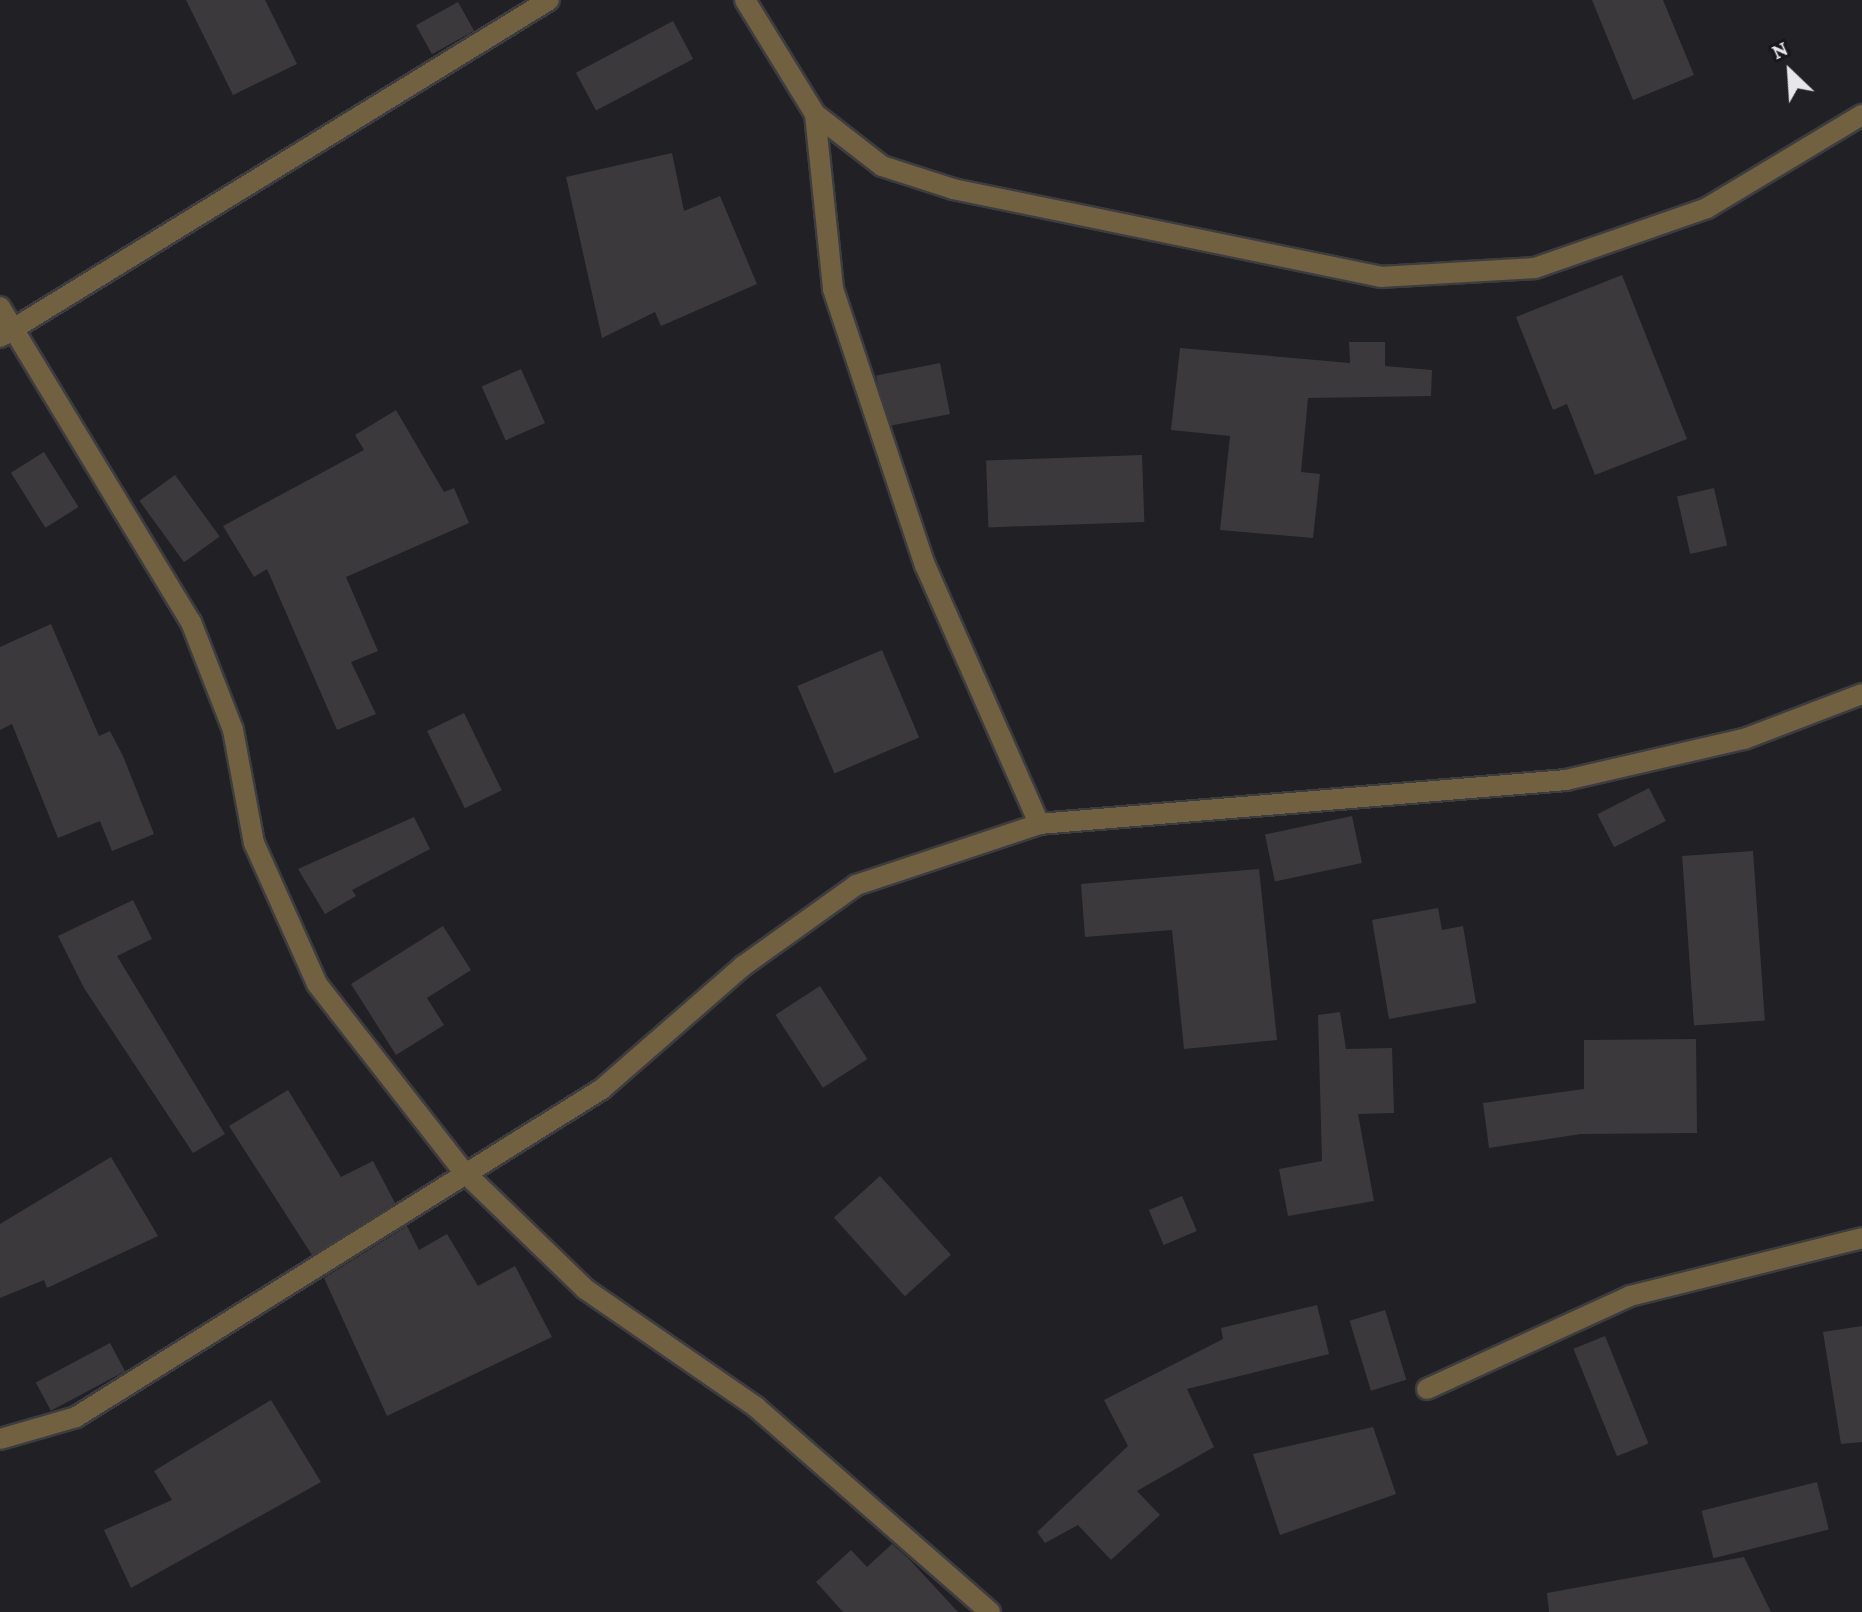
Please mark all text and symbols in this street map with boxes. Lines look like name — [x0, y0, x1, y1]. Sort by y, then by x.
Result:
north arrow — [1750, 32, 1830, 112]
text: N — [1768, 35, 1792, 64]

